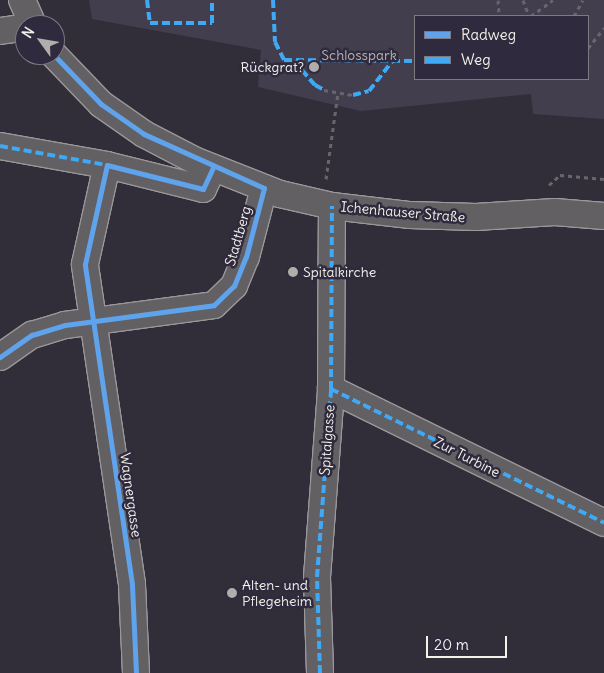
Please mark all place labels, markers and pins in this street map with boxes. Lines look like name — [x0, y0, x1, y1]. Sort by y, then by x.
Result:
place label: Rückgrat? — [241, 59, 304, 75]
marker: Rückgrat? — [308, 61, 320, 73]
place label: Spitalkirche — [303, 264, 376, 280]
marker: Spitalkirche — [287, 266, 299, 278]
place label: Alten- und Pflegeheim — [242, 577, 312, 610]
marker: Alten- und Pflegeheim — [226, 587, 238, 599]

